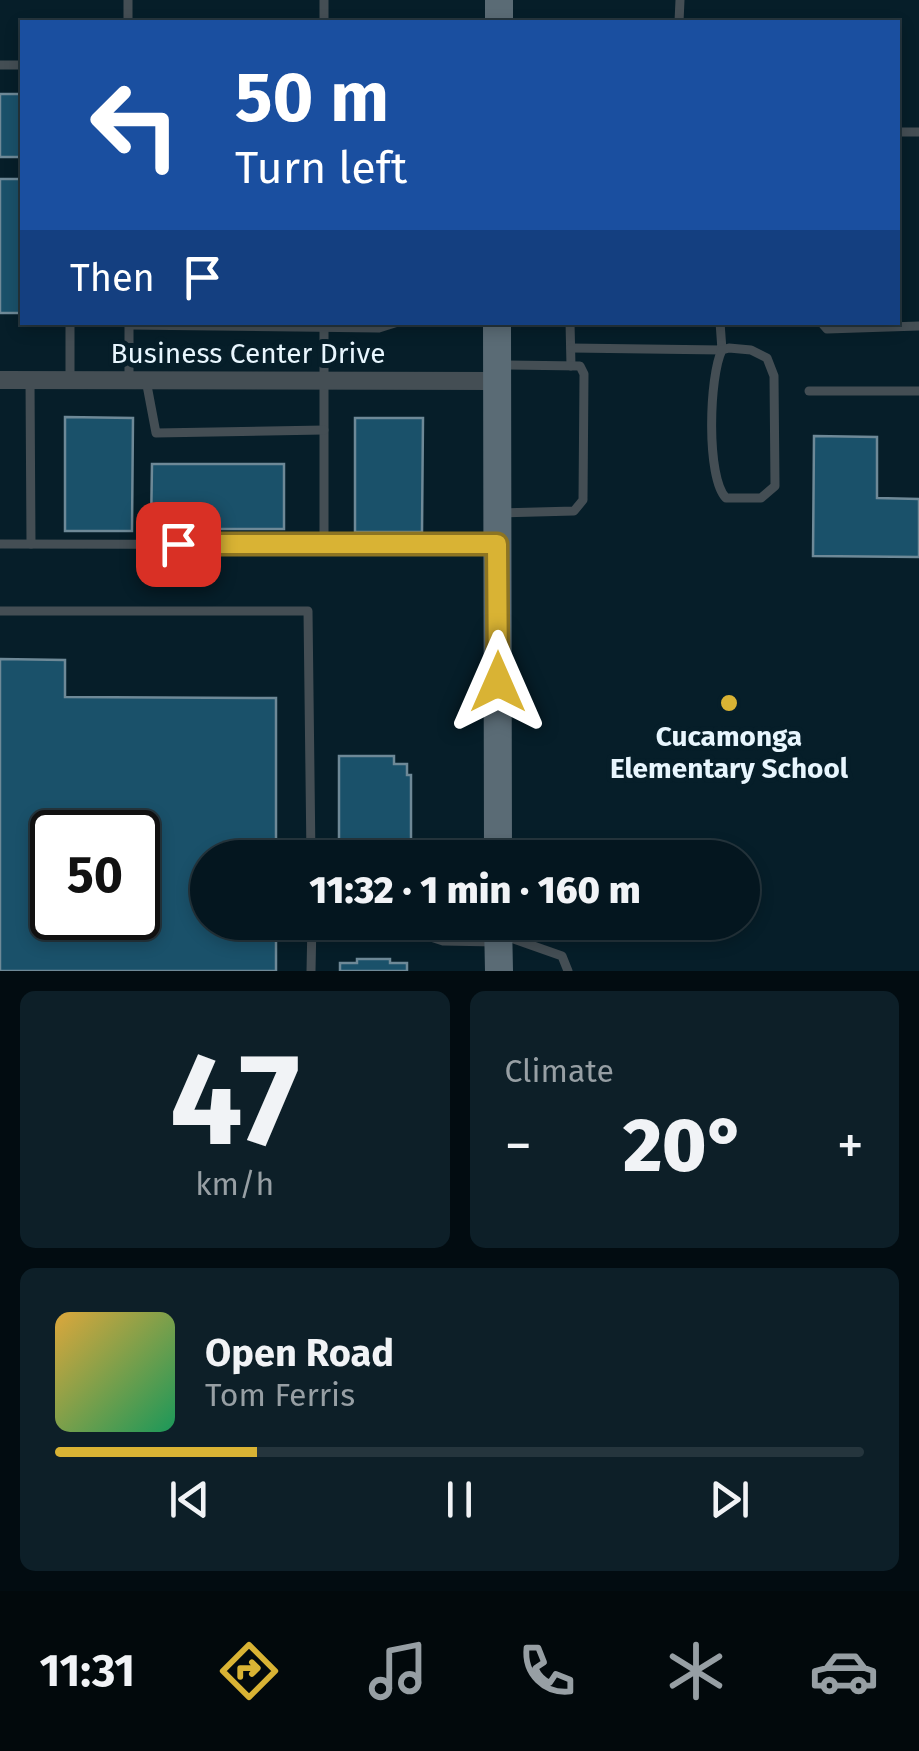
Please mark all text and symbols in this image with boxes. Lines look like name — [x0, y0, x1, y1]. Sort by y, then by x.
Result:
text: 50 m — [235, 56, 389, 140]
icon: left — [70, 60, 200, 190]
text: Turn left — [235, 141, 407, 195]
icon: arrive — [175, 250, 230, 305]
text: Then — [70, 255, 155, 301]
street label: Business Center Drive — [111, 337, 385, 370]
pin — [136, 502, 221, 587]
icon: arrive — [151, 517, 206, 572]
position arrow — [446, 630, 550, 734]
marker: Cucamonga Elementary School — [718, 692, 740, 714]
place label: Cucamonga Elementary School — [610, 720, 849, 785]
speed limit sign: 50 — [30, 810, 160, 940]
text: 11:32 · 1 min · 160 m — [309, 867, 641, 913]
text: 47 — [169, 1022, 300, 1178]
text: Climate — [505, 1052, 614, 1090]
text: 20° — [623, 1101, 746, 1191]
text: − — [505, 1113, 532, 1179]
text: + — [837, 1113, 864, 1179]
text: km/h — [195, 1165, 274, 1203]
text: Open Road — [205, 1330, 394, 1376]
text: Tom Ferris — [205, 1376, 355, 1414]
icon: previous — [162, 1472, 217, 1527]
icon: pause — [432, 1472, 487, 1527]
icon: next — [702, 1472, 757, 1527]
icon: directions — [214, 1636, 284, 1706]
icon: music — [363, 1636, 433, 1706]
icon: phone — [512, 1636, 582, 1706]
icon: climate — [661, 1636, 731, 1706]
icon: car — [809, 1636, 879, 1706]
text: 11:31 — [39, 1644, 135, 1698]

